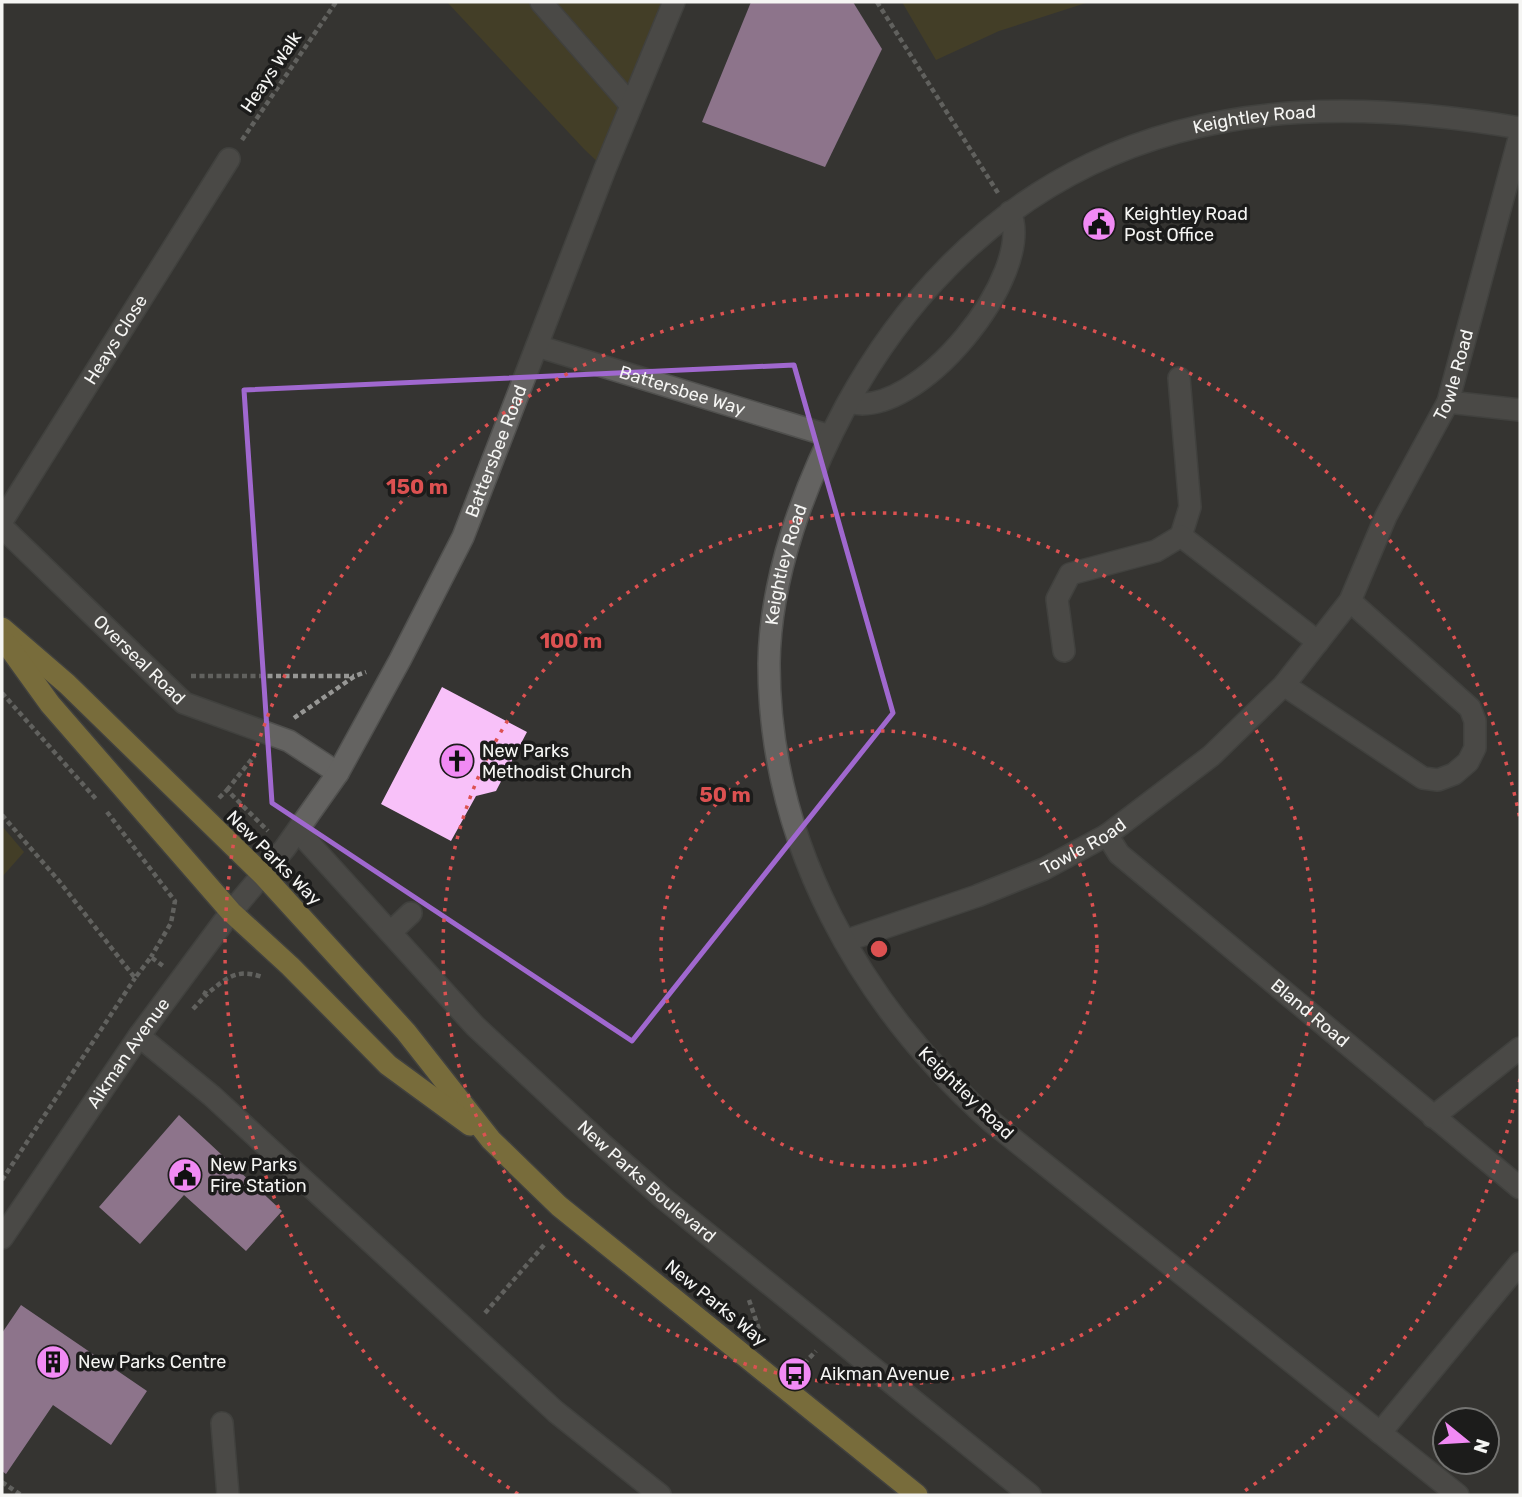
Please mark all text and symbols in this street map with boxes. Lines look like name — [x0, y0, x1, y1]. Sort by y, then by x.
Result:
street label: Heays Walk — [236, 27, 307, 117]
street label: Keightley Road — [1191, 101, 1316, 139]
place label: Keightley Road Post Office — [1124, 203, 1248, 246]
public building icon: Keightley Road Post Office — [1080, 205, 1118, 243]
street label: Heays Close — [79, 291, 152, 389]
street label: Towle Road — [1429, 327, 1478, 425]
street label: Battersbee Way — [617, 361, 748, 420]
street label: Battersbee Road — [461, 382, 532, 521]
text: 150 m — [386, 474, 448, 499]
street label: Keightley Road — [761, 501, 812, 626]
street label: Overseal Road — [89, 610, 190, 709]
text: 100 m — [540, 628, 602, 653]
place label: New Parks Methodist Church — [482, 740, 632, 783]
church icon: New Parks Methodist Church — [438, 742, 476, 780]
text: 50 m — [699, 782, 751, 807]
street label: New Parks Way — [222, 806, 326, 910]
street label: Towle Road — [1037, 813, 1130, 880]
centre of rings — [867, 937, 891, 961]
street label: Bland Road — [1266, 974, 1354, 1052]
street label: Aikman Avenue — [82, 994, 174, 1112]
street label: Keightley Road — [914, 1042, 1018, 1144]
street label: New Parks Boulevard — [573, 1116, 720, 1247]
place label: New Parks Fire Station — [210, 1154, 307, 1197]
public building icon: New Parks Fire Station — [166, 1156, 204, 1194]
street label: New Parks Way — [660, 1255, 772, 1351]
building icon: New Parks Centre — [34, 1343, 72, 1381]
place label: New Parks Centre — [78, 1351, 226, 1373]
bus stop icon: Aikman Avenue — [776, 1355, 814, 1393]
place label: Aikman Avenue — [820, 1363, 950, 1385]
north arrow — [1431, 1406, 1501, 1476]
text: N — [1469, 1436, 1495, 1456]

